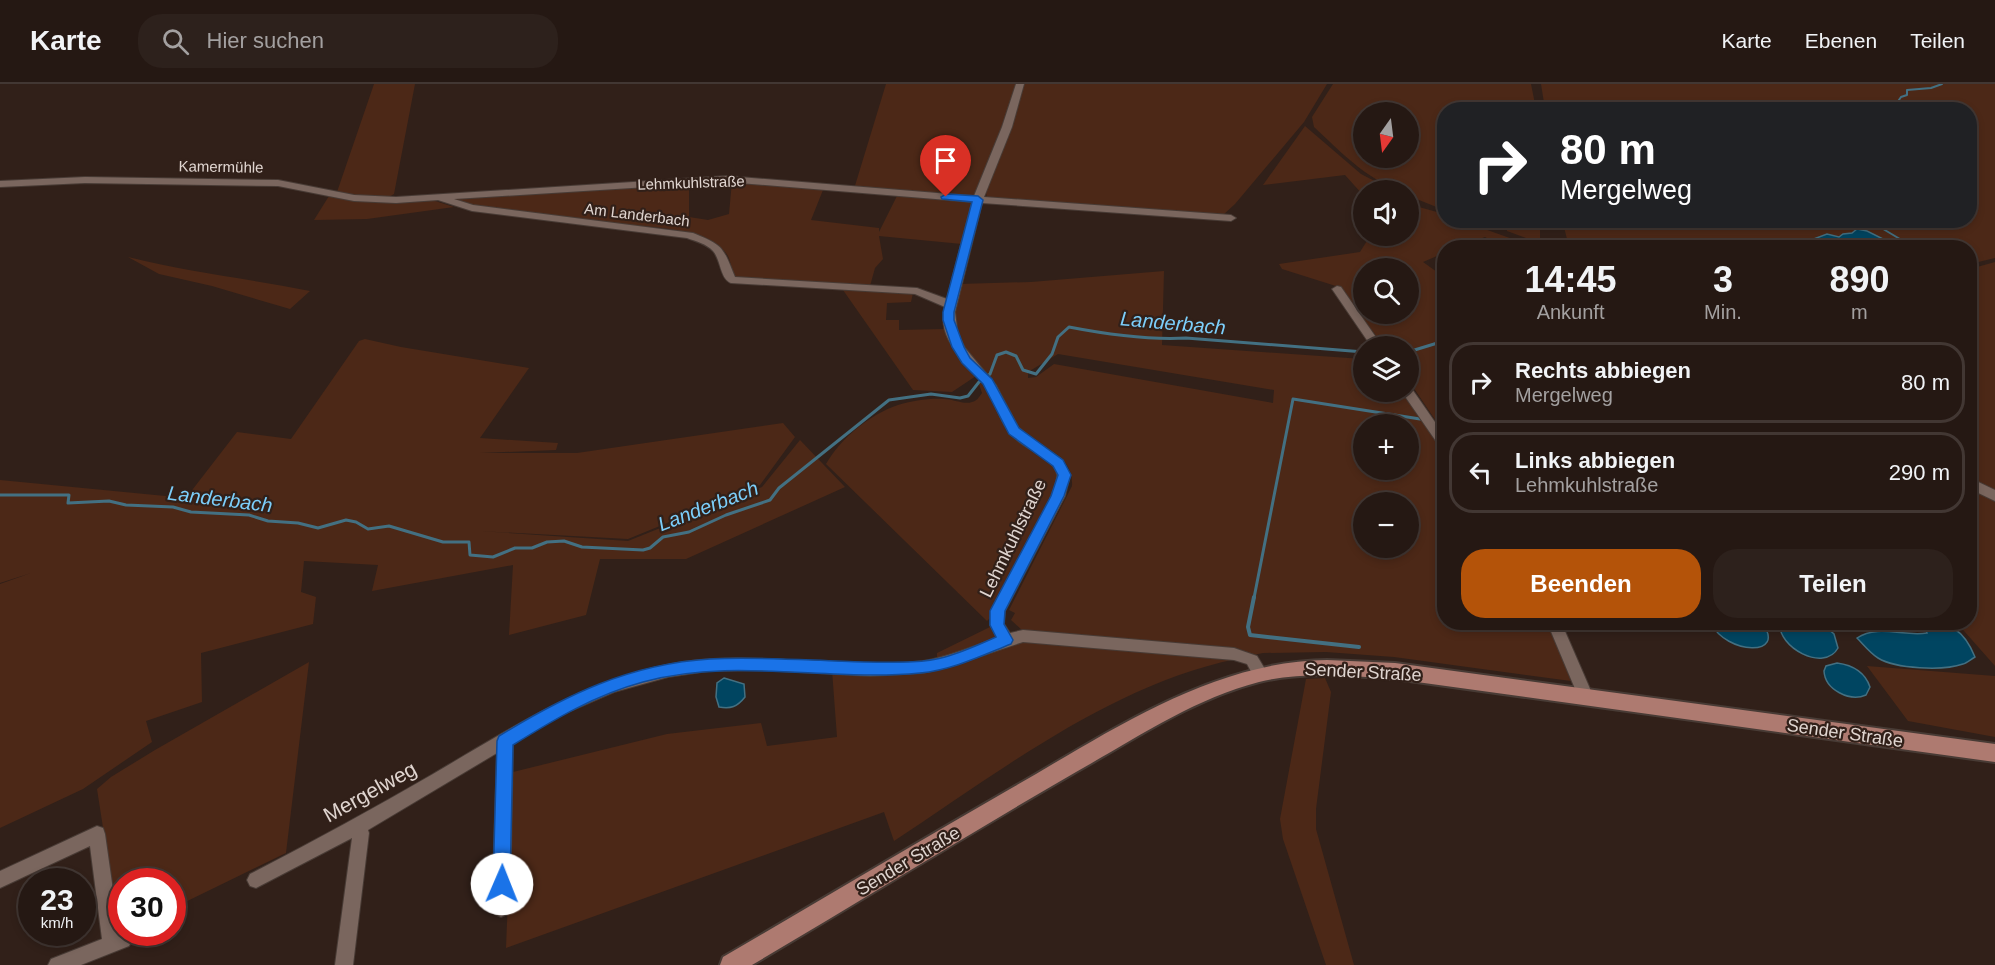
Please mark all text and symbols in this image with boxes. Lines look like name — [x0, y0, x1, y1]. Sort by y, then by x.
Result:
search box — [138, 14, 558, 68]
text: Karte — [30, 25, 102, 56]
icon: search — [159, 25, 192, 58]
text: Hier suchen — [207, 28, 324, 53]
text: Karte — [1722, 29, 1772, 52]
text: Ebenen — [1805, 29, 1877, 52]
text: Teilen — [1910, 29, 1965, 52]
north arrow — [1353, 102, 1419, 168]
map controls — [1353, 102, 1419, 558]
icon: right — [1461, 126, 1539, 204]
text: 80 m — [1560, 126, 1656, 173]
pin — [920, 135, 971, 197]
icon: arrive — [929, 144, 962, 177]
street label: Kamermühle — [178, 157, 264, 176]
street label: Lehmkuhlstraße — [637, 172, 745, 193]
text: Mergelweg — [1560, 175, 1692, 205]
button: sound — [1353, 180, 1419, 246]
street label: Am Landerbach — [583, 200, 691, 229]
button: search — [1353, 258, 1419, 324]
text: 14:45 — [1525, 259, 1617, 300]
text: 3 — [1713, 259, 1733, 300]
text: 890 — [1829, 259, 1889, 300]
text: Ankunft — [1537, 301, 1604, 323]
text: Min. — [1704, 301, 1742, 323]
text: m — [1851, 301, 1868, 323]
water label: Landerbach — [1119, 307, 1227, 339]
button: layers — [1353, 336, 1419, 402]
text: Rechts abbiegen — [1515, 358, 1691, 383]
icon: right — [1464, 366, 1497, 399]
text: 80 m — [1901, 370, 1950, 395]
text: Mergelweg — [1515, 384, 1613, 406]
button: + — [1353, 414, 1419, 480]
text: Links abbiegen — [1515, 448, 1675, 473]
icon: left — [1464, 456, 1497, 489]
text: 290 m — [1889, 460, 1950, 485]
text: Lehmkuhlstraße — [1515, 474, 1658, 496]
street label: Lehmkuhlstraße — [976, 476, 1050, 600]
water label: Landerbach — [655, 477, 761, 535]
water label: Landerbach — [166, 482, 274, 516]
button: − — [1353, 492, 1419, 558]
button: Beenden — [1461, 549, 1701, 618]
button: Teilen — [1713, 549, 1953, 618]
street label: Sender Straße — [1304, 659, 1422, 685]
street label: Sender Straße — [1786, 715, 1904, 751]
street label: Mergelweg — [319, 757, 420, 827]
street label: Sender Straße — [853, 822, 963, 900]
position arrow — [470, 852, 534, 916]
speed limit sign: 30 — [108, 868, 186, 946]
text: 23 — [40, 883, 74, 916]
text: km/h — [41, 914, 73, 931]

